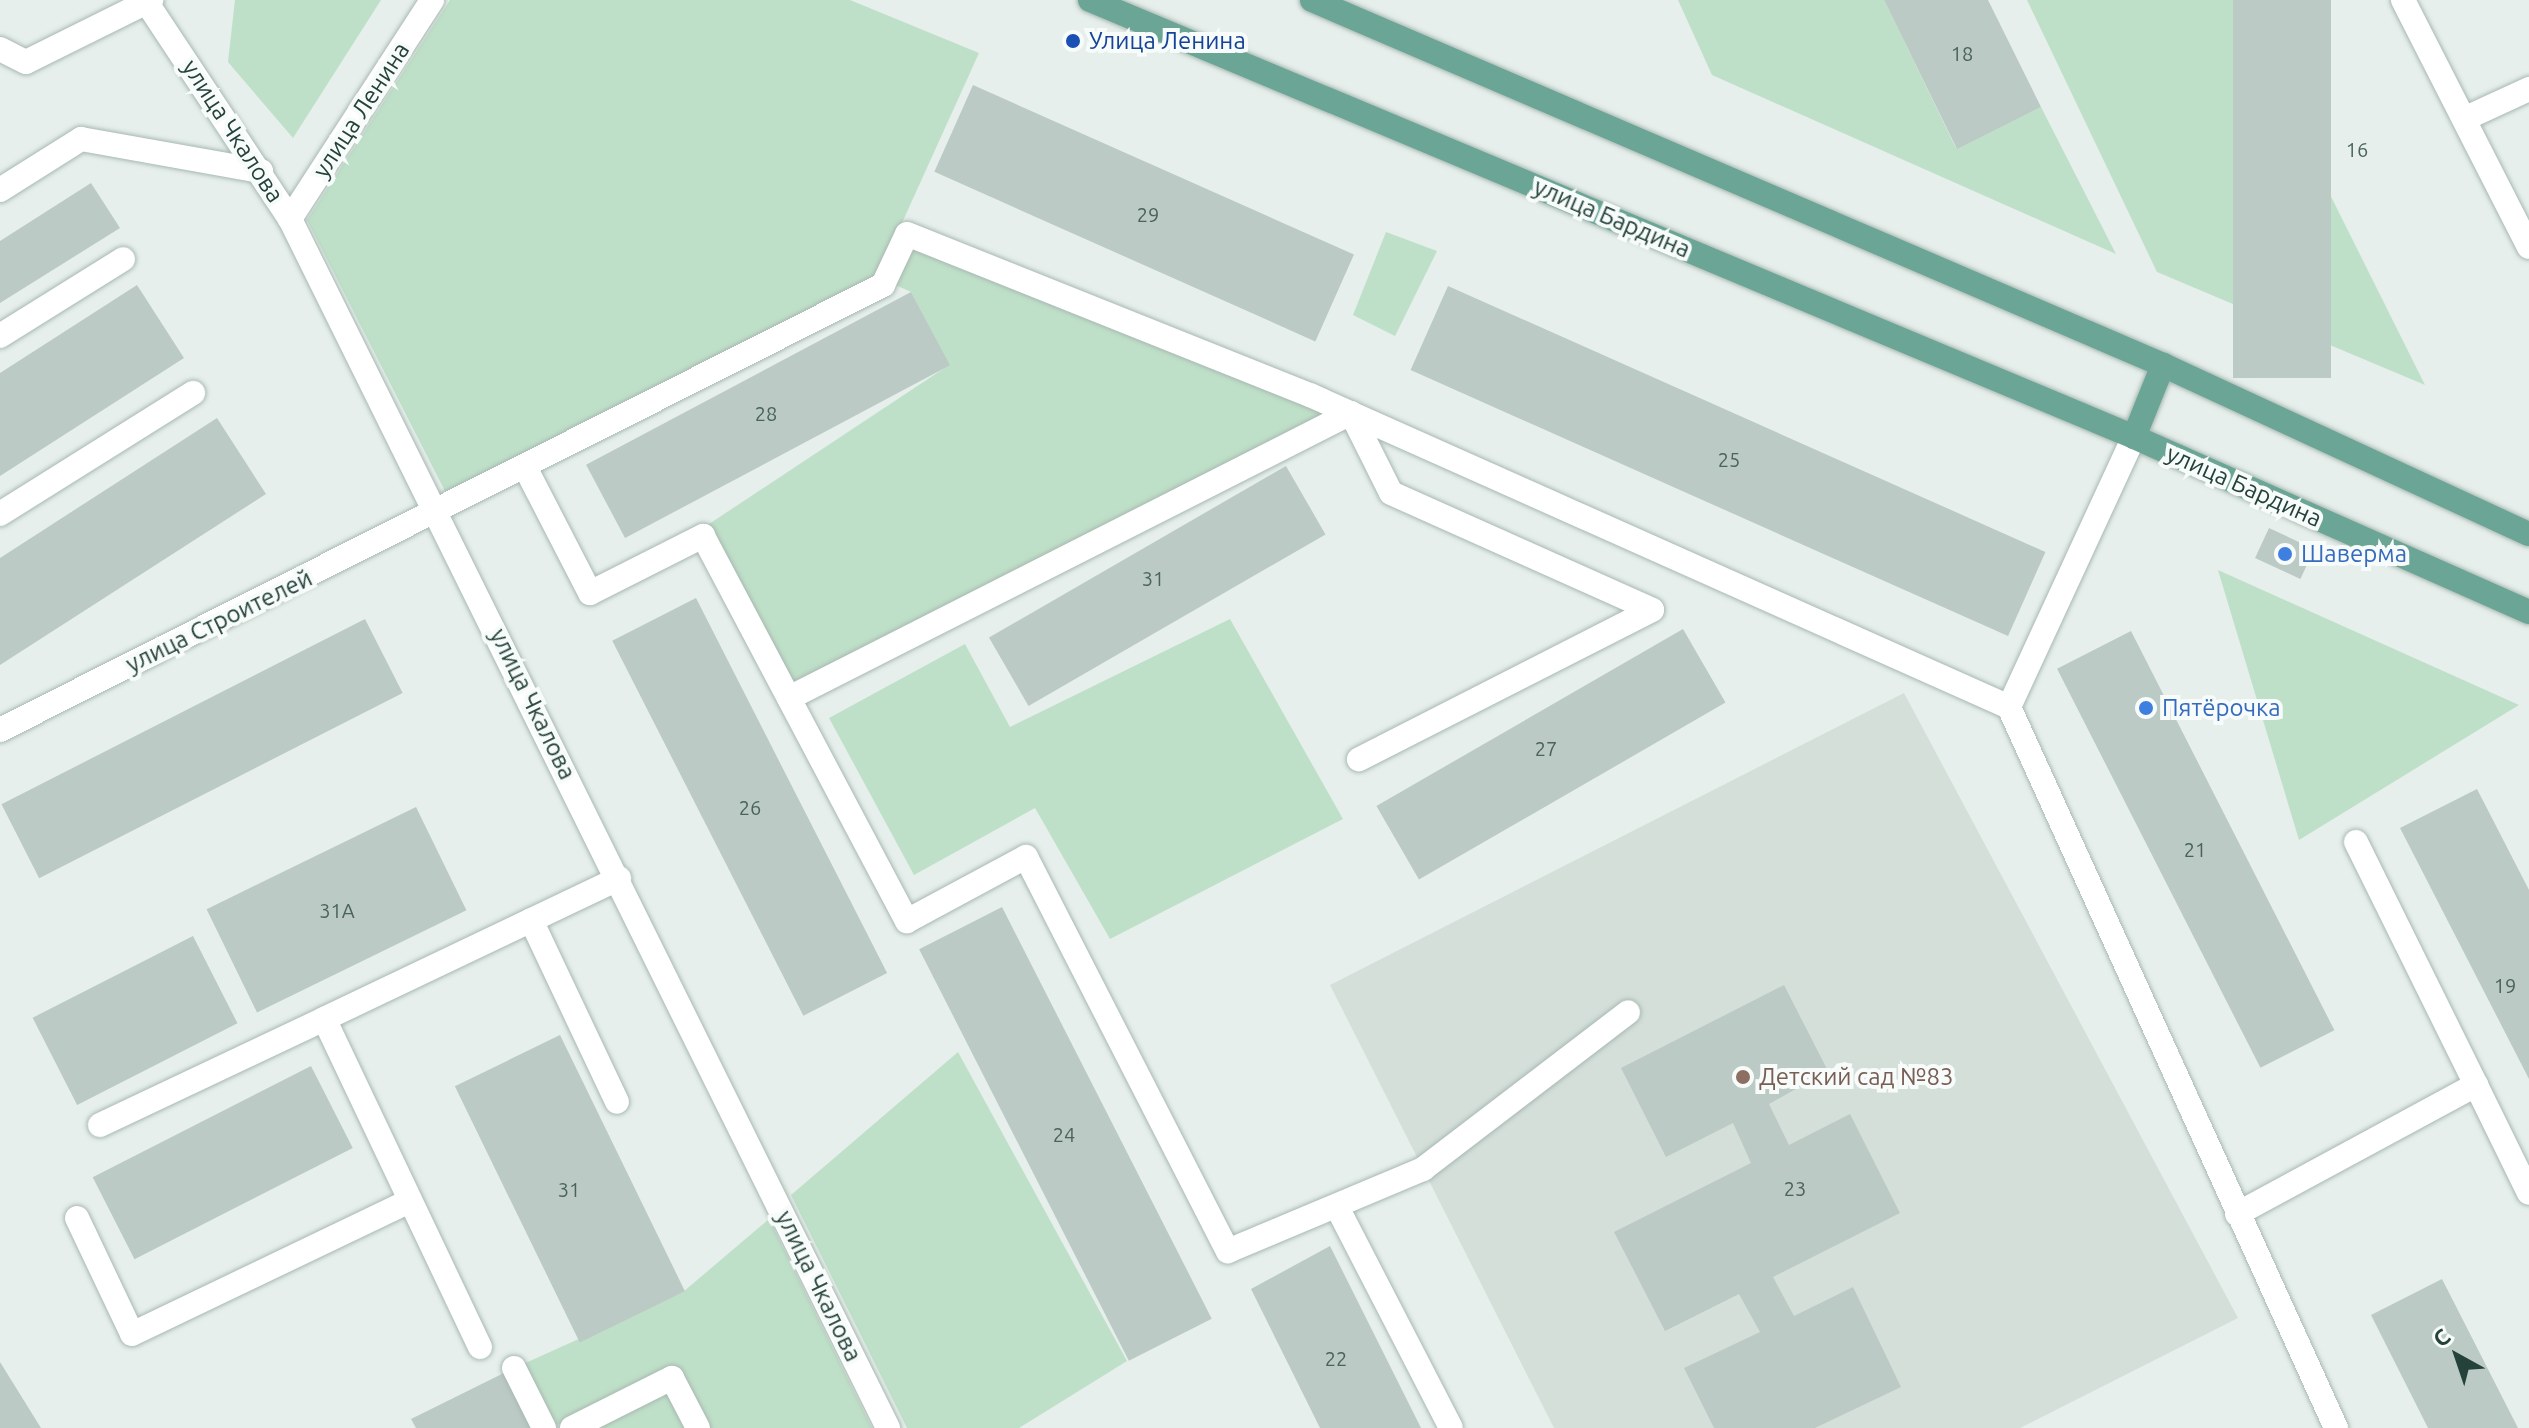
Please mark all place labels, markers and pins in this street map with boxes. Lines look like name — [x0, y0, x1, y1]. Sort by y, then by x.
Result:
place label: Улица Ленина — [1089, 27, 1246, 55]
marker: Улица Ленина — [1064, 32, 1082, 50]
place label: Шаверма — [2301, 540, 2407, 568]
marker: Шаверма — [2276, 545, 2294, 563]
place label: Пятёрочка — [2162, 694, 2281, 722]
marker: Пятёрочка — [2137, 699, 2155, 717]
place label: Детский сад №83 — [1759, 1063, 1954, 1091]
marker: Детский сад №83 — [1734, 1068, 1752, 1086]

